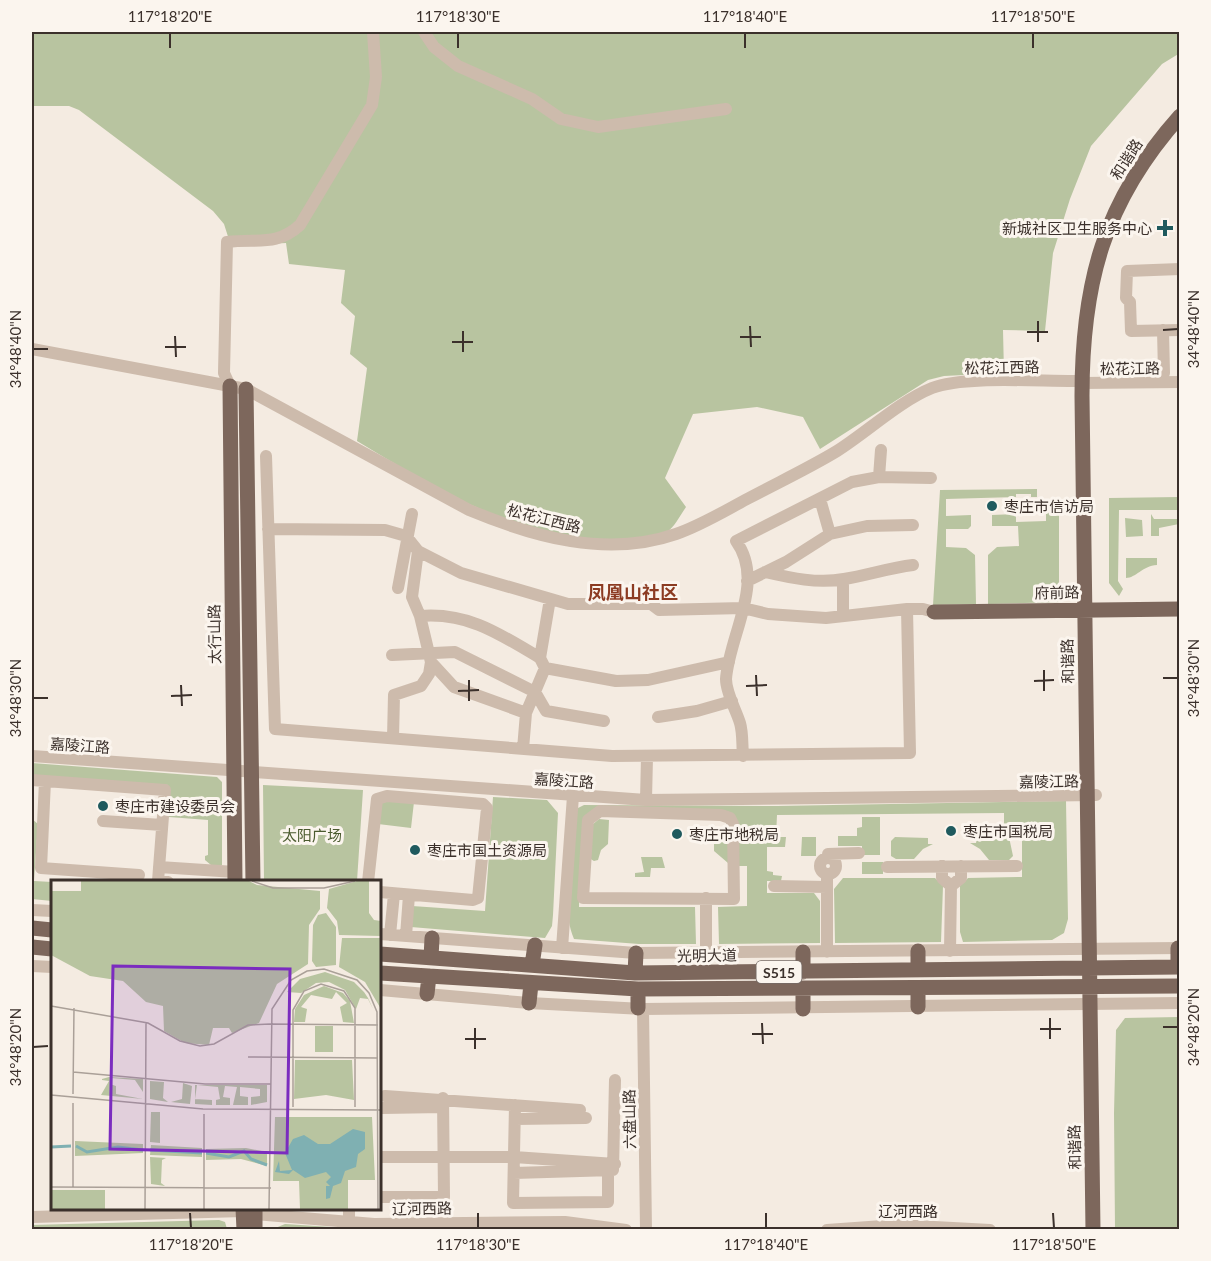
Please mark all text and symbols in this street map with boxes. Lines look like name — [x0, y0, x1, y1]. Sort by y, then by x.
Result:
text: 117°18'20"E — [128, 7, 212, 25]
text: 117°18'30"E — [416, 7, 500, 25]
text: 117°18'40"E — [703, 7, 787, 25]
text: 117°18'50"E — [991, 7, 1075, 25]
street label: 和谐路 — [1106, 135, 1146, 183]
place label: 新城社区卫生服务中心 — [1002, 219, 1152, 237]
marker: 新城社区卫生服务中心 — [1156, 219, 1174, 237]
text: 34°48'40"N — [1184, 290, 1202, 368]
text: 34°48'40"N — [6, 310, 24, 388]
street label: 松花江西路 — [964, 357, 1040, 377]
street label: 松花江路 — [1100, 358, 1160, 378]
place label: 枣庄市信访局 — [1004, 497, 1094, 515]
marker: 枣庄市信访局 — [985, 499, 999, 513]
street label: 松花江西路 — [505, 500, 583, 536]
district label: 凤凰山社区 — [588, 581, 678, 603]
street label: 府前路 — [1034, 583, 1080, 601]
street label: 太行山路 — [204, 604, 224, 664]
street label: 和谐路 — [1058, 638, 1076, 684]
text: 34°48'30"N — [1184, 639, 1202, 717]
text: 34°48'30"N — [6, 659, 24, 737]
street label: 嘉陵江路 — [49, 734, 111, 756]
street label: 嘉陵江路 — [533, 769, 595, 791]
street label: 嘉陵江路 — [1019, 771, 1079, 791]
place label: 枣庄市建设委员会 — [115, 797, 235, 815]
marker: 枣庄市建设委员会 — [96, 799, 110, 813]
place label: 枣庄市国税局 — [963, 822, 1053, 840]
marker: 枣庄市国税局 — [944, 824, 958, 838]
place label: 枣庄市地税局 — [689, 825, 779, 843]
park label: 太阳广场 — [282, 826, 342, 844]
marker: 枣庄市地税局 — [670, 827, 684, 841]
place label: 枣庄市国土资源局 — [427, 841, 547, 859]
marker: 枣庄市国土资源局 — [408, 843, 422, 857]
inset map — [51, 880, 381, 1210]
street label: 光明大道 — [677, 945, 737, 965]
road number: S515 — [756, 961, 802, 983]
text: 34°48'20"N — [1184, 988, 1202, 1066]
text: 34°48'20"N — [6, 1008, 24, 1086]
street label: 六盘山路 — [619, 1089, 639, 1149]
street label: 和谐路 — [1065, 1124, 1083, 1170]
street label: 辽河西路 — [392, 1198, 452, 1218]
street label: 辽河西路 — [878, 1202, 938, 1220]
text: 117°18'20"E — [149, 1235, 233, 1253]
text: 117°18'30"E — [436, 1235, 520, 1253]
text: 117°18'40"E — [724, 1235, 808, 1253]
text: 117°18'50"E — [1012, 1235, 1096, 1253]

